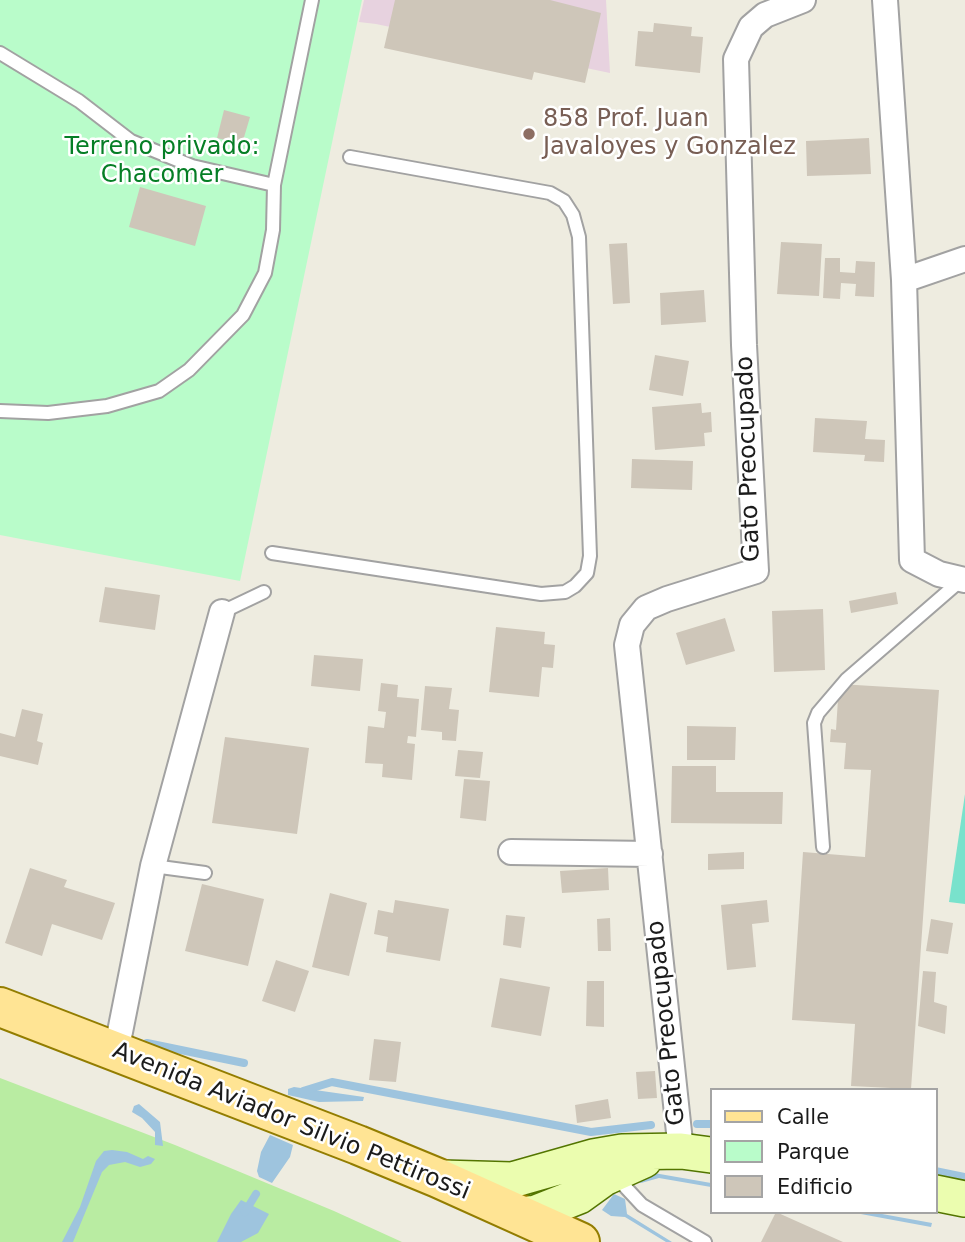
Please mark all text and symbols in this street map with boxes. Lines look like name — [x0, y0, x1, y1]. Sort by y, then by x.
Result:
place label: 858 Prof. Juan Javaloyes y Gonzalez — [543, 106, 796, 162]
marker: 858 Prof. Juan Javaloyes y Gonzalez — [521, 126, 537, 142]
park label: Terreno privado: Chacomer — [64, 134, 260, 190]
street label: Gato Preocupado — [731, 355, 767, 563]
street label: Gato Preocupado — [642, 919, 692, 1127]
street label: Avenida Aviador Silvio Pettirossi — [108, 1037, 474, 1207]
legend — [710, 1088, 937, 1214]
text: Calle — [777, 1105, 829, 1129]
text: Parque — [777, 1140, 849, 1164]
text: Edificio — [777, 1175, 853, 1199]

